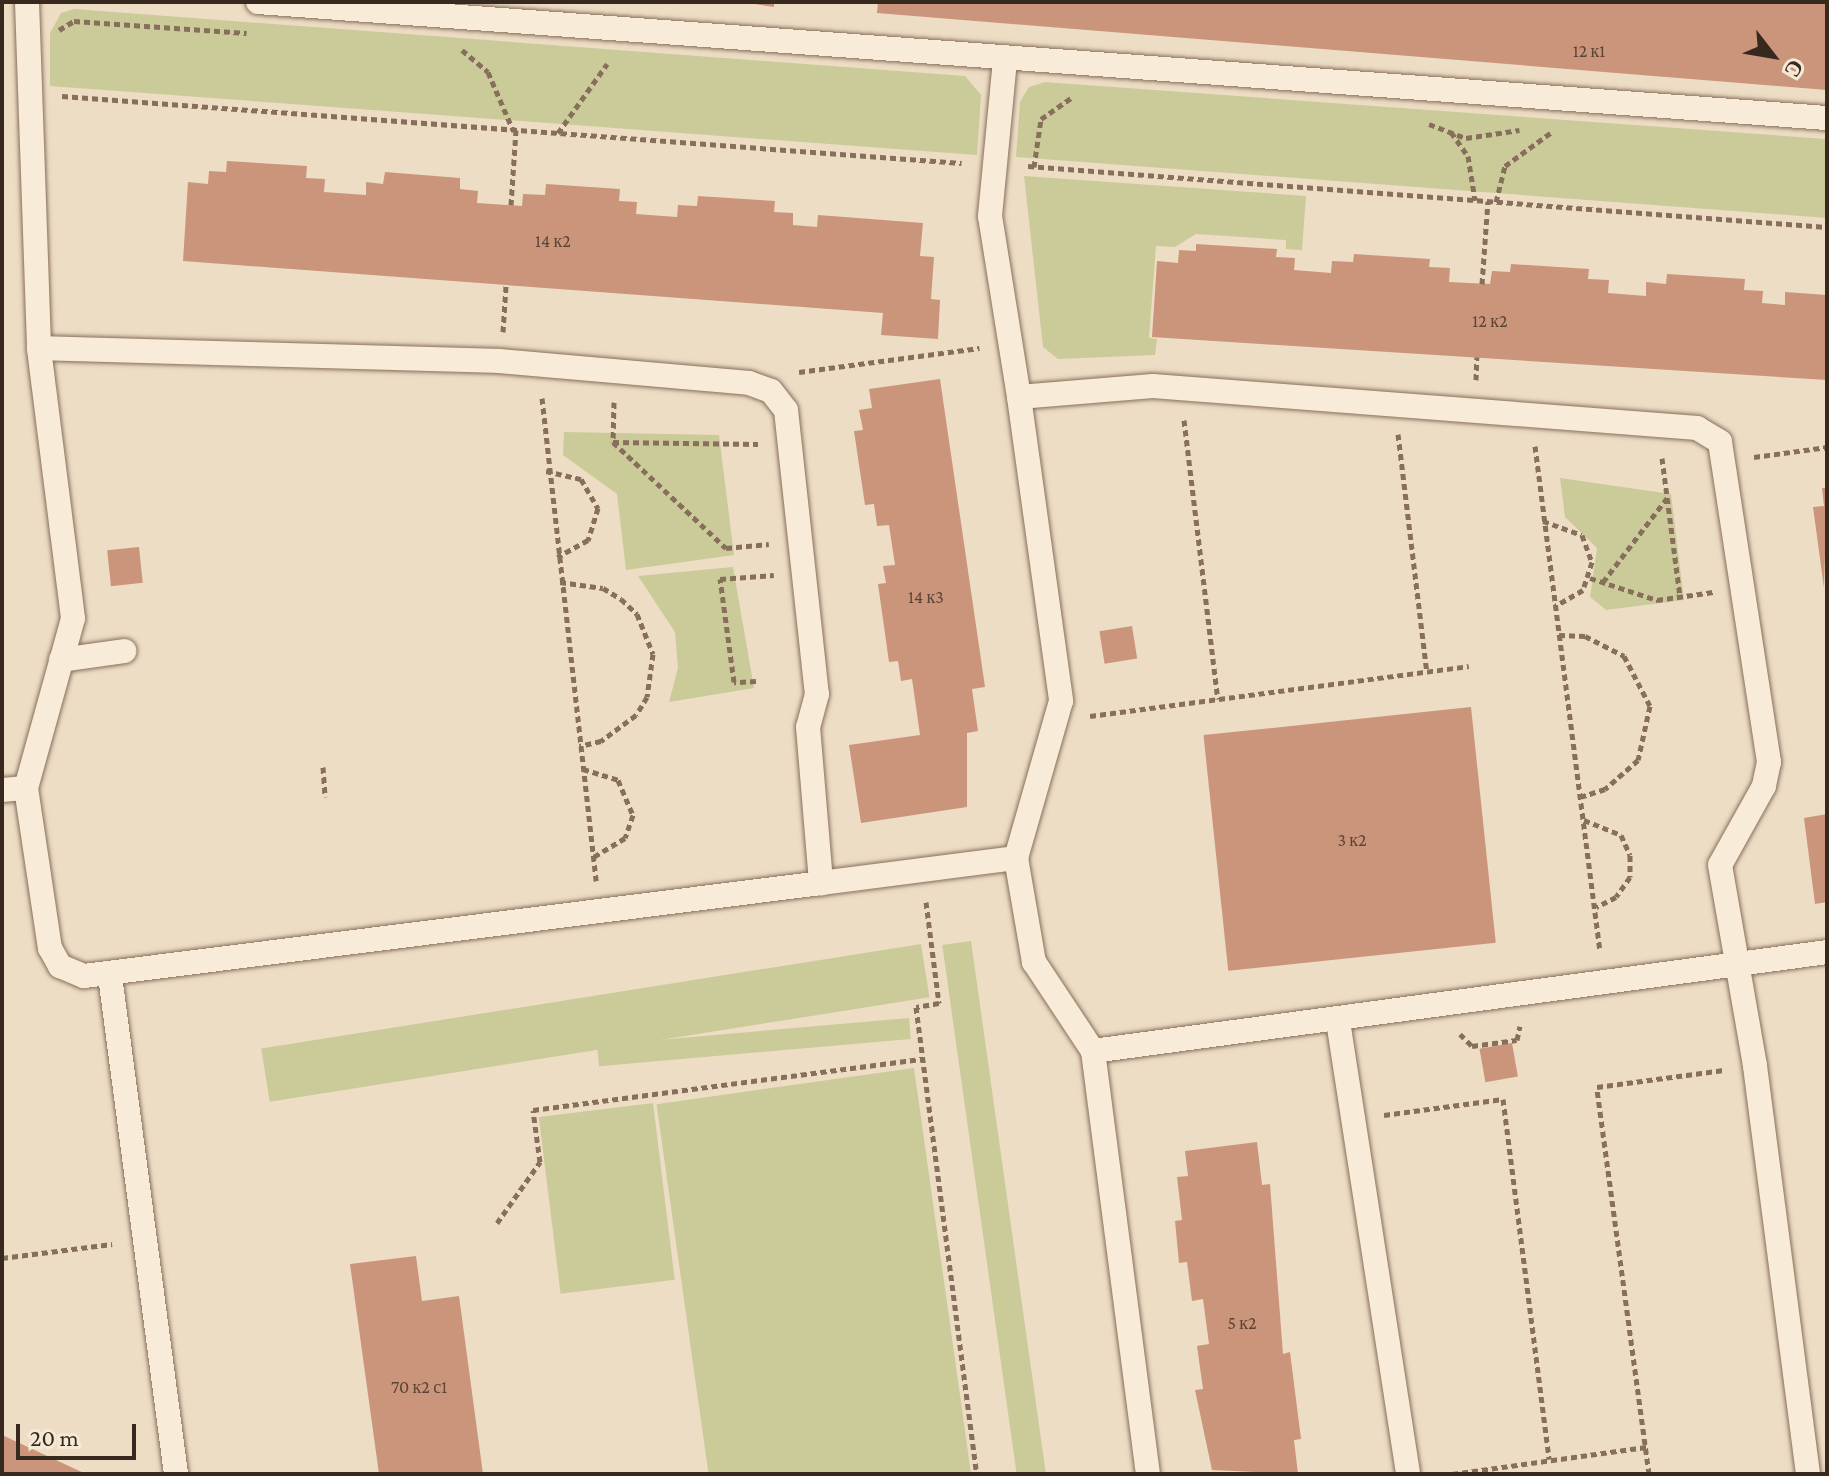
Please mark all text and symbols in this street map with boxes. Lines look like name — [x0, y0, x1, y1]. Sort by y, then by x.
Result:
north arrow — [1733, 16, 1813, 96]
house number: 12 к1 — [1573, 40, 1605, 62]
text: С — [1779, 55, 1809, 82]
house number: 14 к2 — [535, 230, 571, 252]
house number: 12 к2 — [1472, 310, 1508, 332]
house number: 14 к3 — [908, 586, 944, 608]
house number: 3 к2 — [1337, 829, 1367, 851]
house number: 5 к2 — [1227, 1312, 1257, 1334]
house number: 70 к2 с1 — [391, 1376, 447, 1398]
scale bar — [20, 1408, 140, 1458]
text: 20 m — [30, 1424, 79, 1451]

